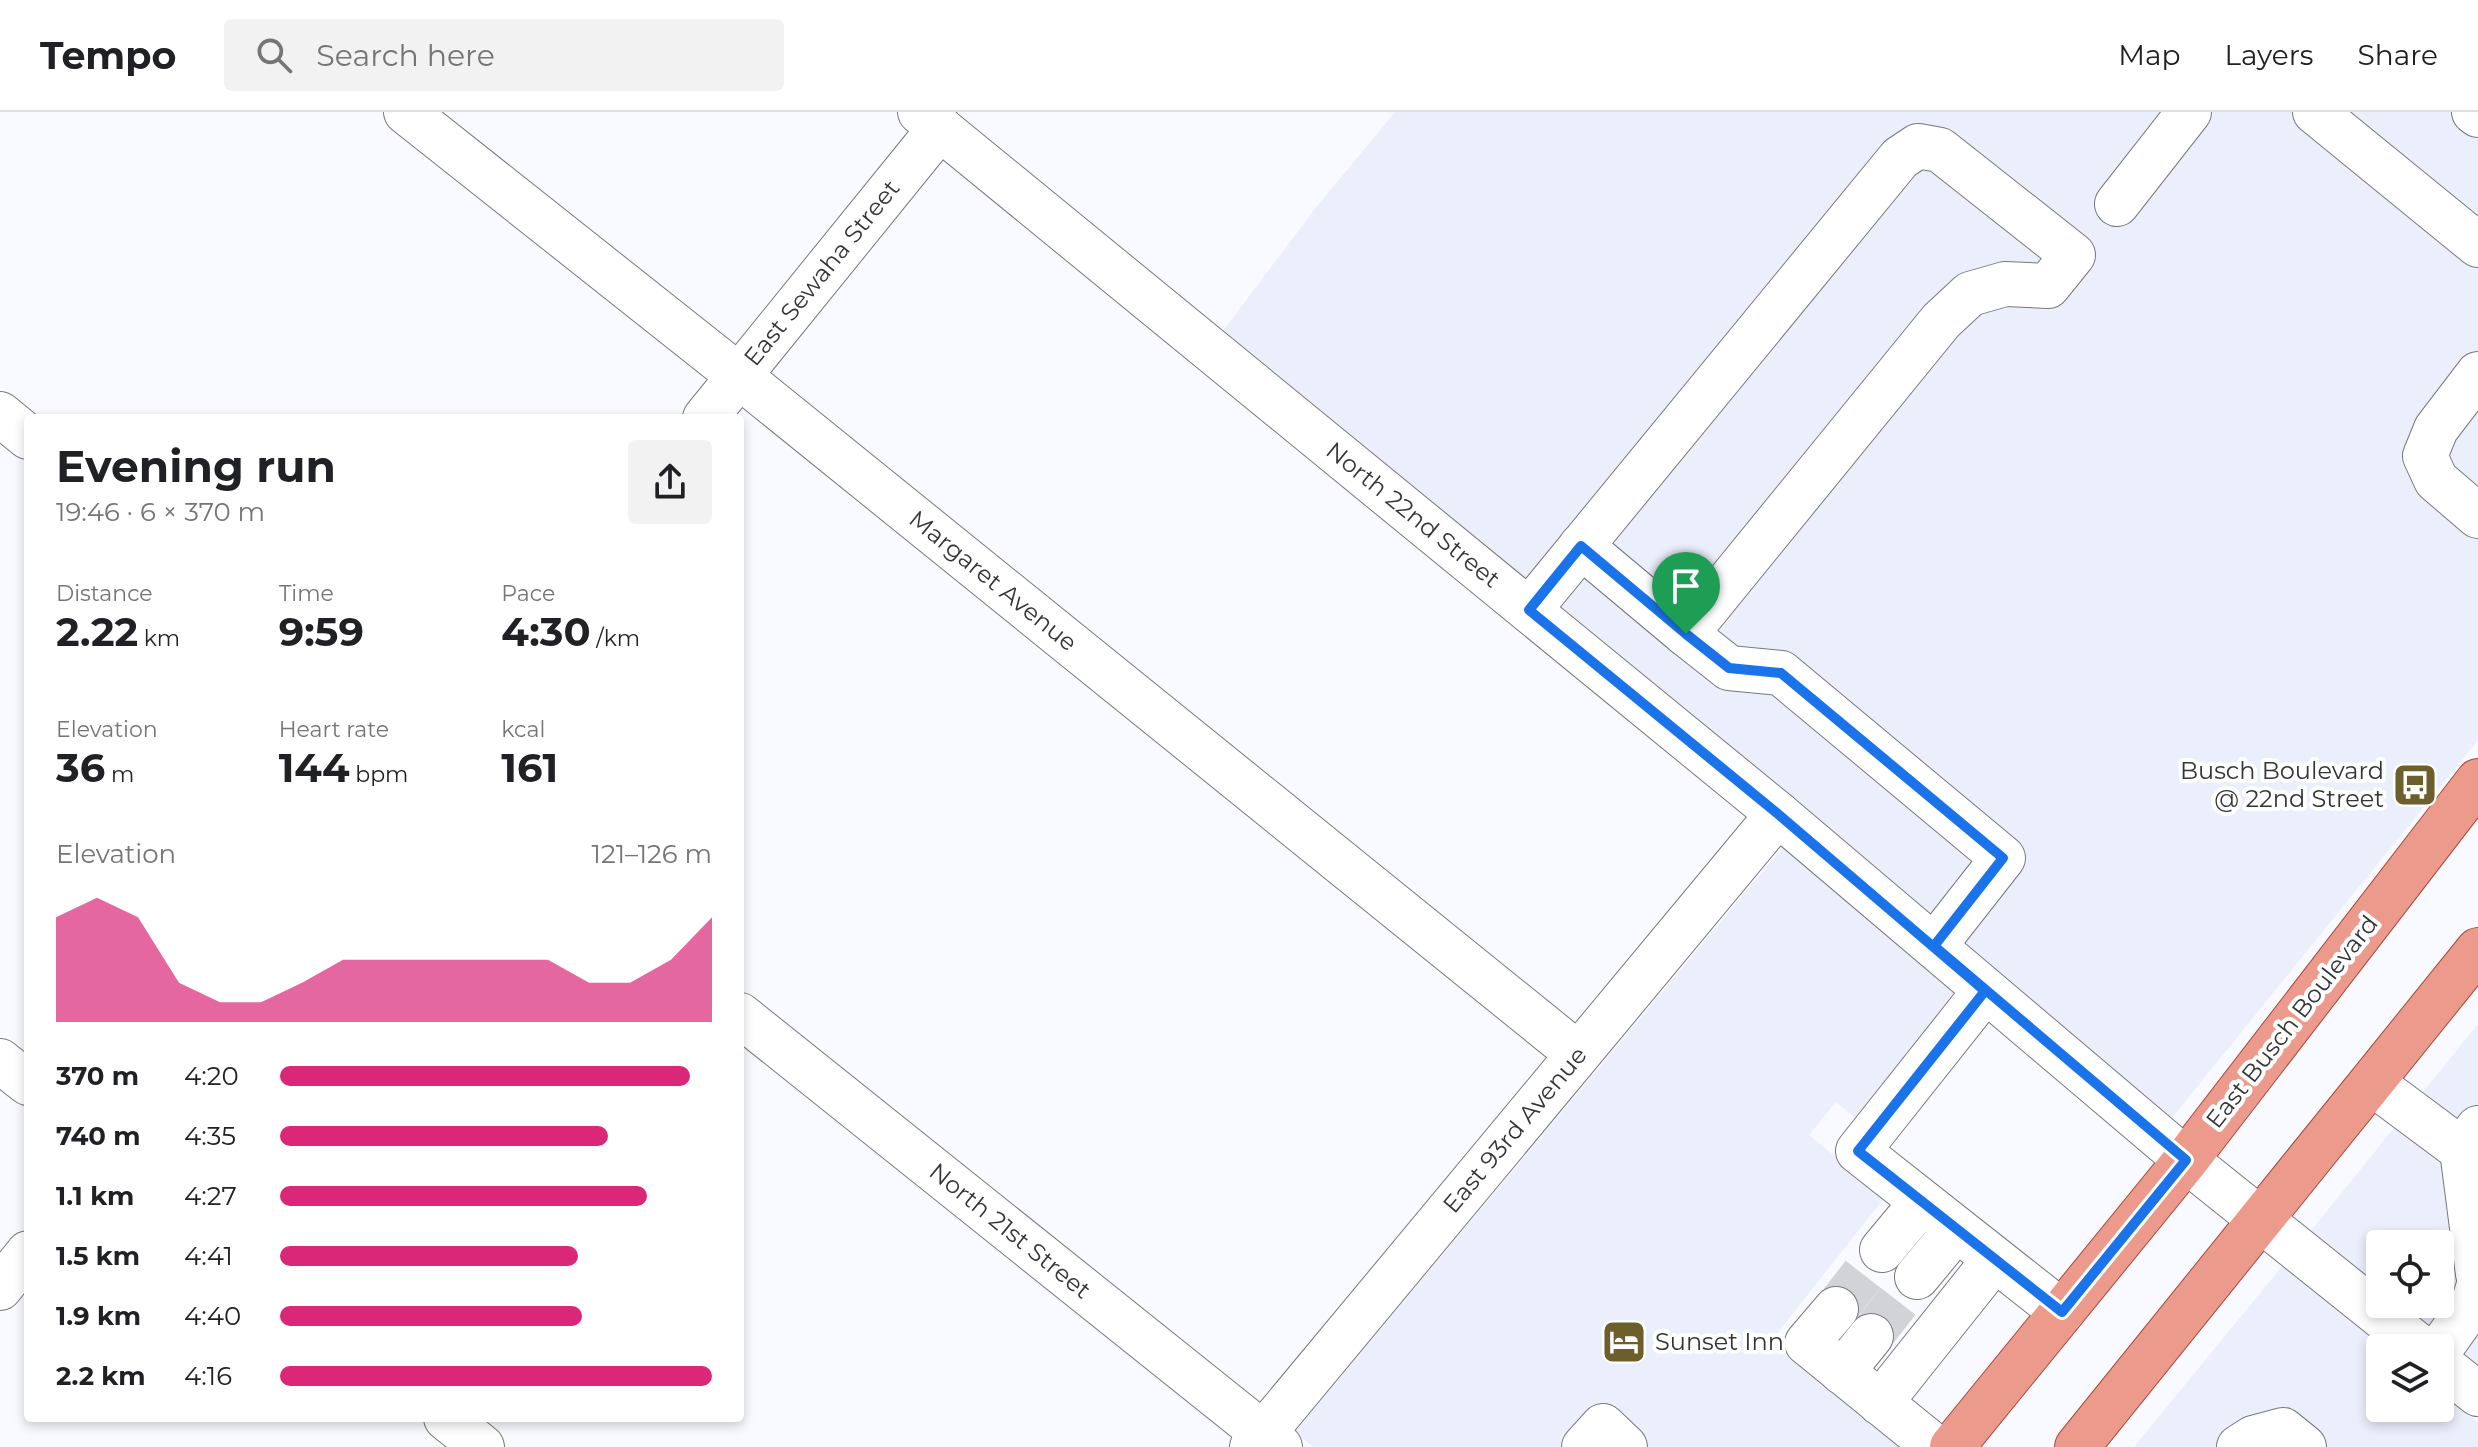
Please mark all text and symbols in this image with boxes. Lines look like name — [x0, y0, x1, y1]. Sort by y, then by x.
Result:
search box — [224, 19, 784, 91]
text: Tempo — [40, 32, 176, 79]
icon: search — [252, 33, 296, 77]
text: Search here — [316, 37, 495, 74]
text: Map — [2118, 38, 2181, 72]
text: Layers — [2225, 38, 2314, 72]
text: Share — [2358, 38, 2438, 72]
street label: East Sewaha Street — [738, 174, 906, 371]
street label: North 22nd Street — [1320, 436, 1506, 594]
text: Evening run — [56, 439, 336, 493]
button: share — [628, 440, 712, 524]
text: 19:46 · 6 × 370 m — [56, 496, 265, 528]
street label: Margaret Avenue — [904, 504, 1083, 657]
pin — [1652, 552, 1720, 634]
icon: arrive — [1664, 564, 1708, 608]
text: Distance — [56, 580, 153, 607]
text: Time — [279, 580, 334, 607]
text: Pace — [501, 580, 555, 607]
text: 2.22 — [56, 607, 138, 656]
text: 9:59 — [279, 607, 364, 656]
text: 4:30 — [501, 607, 591, 656]
text: km — [138, 625, 180, 652]
text: /km — [591, 625, 640, 652]
text: Elevation — [56, 716, 158, 743]
text: Heart rate — [279, 716, 389, 743]
text: kcal — [501, 716, 545, 743]
text: 36 — [56, 743, 105, 792]
text: 144 — [279, 743, 349, 792]
text: 161 — [501, 743, 558, 792]
place label: Busch Boulevard @ 22nd Street — [2180, 756, 2384, 813]
text: m — [105, 761, 134, 788]
text: bpm — [349, 761, 408, 788]
bus stop icon: Busch Boulevard @ 22nd Street — [2391, 761, 2439, 809]
text: Elevation — [56, 838, 176, 870]
text: 121–126 m — [592, 838, 712, 870]
street label: East Busch Boulevard — [2200, 910, 2384, 1134]
street label: East 93rd Avenue — [1437, 1041, 1593, 1219]
text: 370 m — [56, 1060, 139, 1092]
text: 4:20 — [184, 1060, 239, 1092]
text: 740 m — [56, 1120, 141, 1152]
text: 4:35 — [184, 1120, 236, 1152]
street label: North 21st Street — [924, 1157, 1097, 1305]
text: 1.1 km — [56, 1180, 134, 1212]
text: 4:27 — [184, 1180, 237, 1212]
map controls — [2366, 1230, 2454, 1422]
button: locate — [2366, 1230, 2454, 1318]
text: 1.5 km — [56, 1240, 140, 1272]
text: 4:41 — [184, 1240, 233, 1272]
text: 1.9 km — [56, 1300, 141, 1332]
text: 4:40 — [184, 1300, 241, 1332]
hotel icon: Sunset Inn — [1600, 1318, 1648, 1366]
place label: Sunset Inn — [1655, 1327, 1784, 1356]
button: layers — [2366, 1334, 2454, 1422]
text: 2.2 km — [56, 1360, 146, 1392]
text: 4:16 — [184, 1360, 232, 1392]

